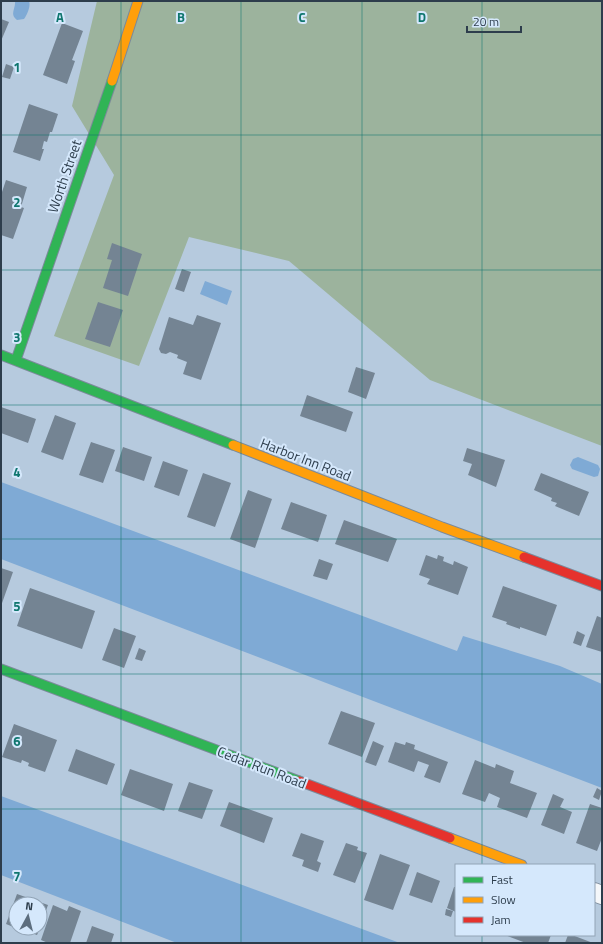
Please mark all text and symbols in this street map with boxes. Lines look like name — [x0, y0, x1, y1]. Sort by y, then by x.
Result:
text: A — [56, 7, 64, 27]
text: B — [177, 7, 185, 27]
text: C — [298, 7, 306, 27]
text: D — [418, 7, 426, 27]
scale bar — [467, 8, 521, 34]
text: 20 m — [473, 12, 499, 31]
text: 1 — [13, 57, 21, 77]
street label: Worth Street — [42, 137, 86, 215]
text: 2 — [13, 192, 21, 212]
text: 3 — [13, 327, 21, 347]
street label: Harbor Inn Road — [257, 432, 355, 486]
text: 4 — [13, 462, 21, 482]
text: 5 — [13, 596, 21, 616]
text: 6 — [13, 731, 21, 751]
street label: Cedar Run Road — [214, 740, 310, 794]
legend — [455, 864, 595, 936]
text: 7 — [13, 866, 21, 886]
text: Fast — [491, 870, 514, 889]
text: Slow — [491, 890, 516, 909]
north arrow — [8, 896, 48, 936]
text: N — [24, 898, 34, 914]
text: Jam — [491, 910, 511, 929]

